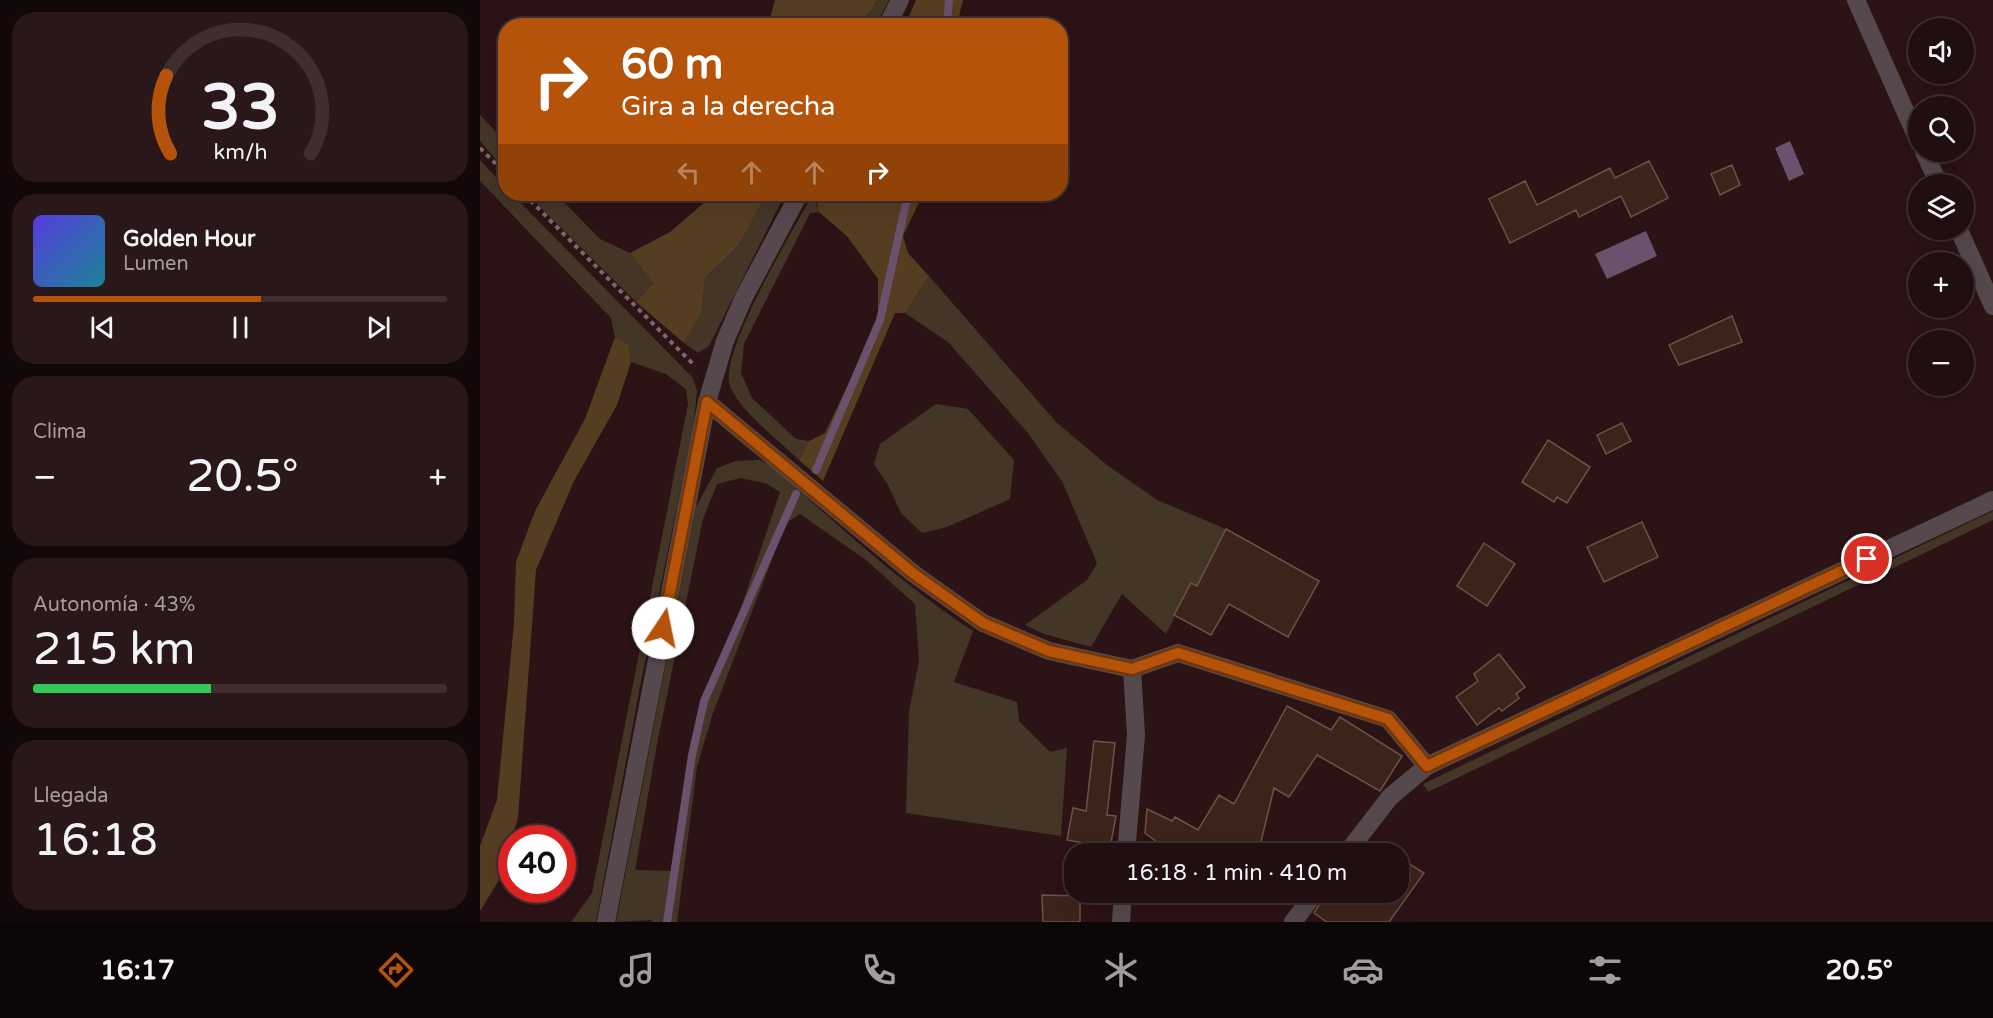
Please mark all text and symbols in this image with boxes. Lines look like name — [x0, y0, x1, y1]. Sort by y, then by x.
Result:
map controls — [1908, 18, 1974, 396]
button: sound — [1908, 18, 1974, 84]
text: 60 m — [621, 39, 723, 90]
icon: right — [522, 42, 600, 120]
text: 33 — [201, 71, 279, 146]
text: Gira a la derecha — [621, 90, 835, 123]
button: search — [1908, 96, 1974, 162]
text: km/h — [213, 139, 267, 165]
icon: left — [672, 156, 705, 189]
icon: ahead — [735, 156, 768, 189]
icon: ahead — [798, 156, 831, 189]
icon: right — [861, 156, 894, 189]
button: layers — [1908, 174, 1974, 240]
text: Golden Hour — [123, 226, 255, 252]
text: Lumen — [123, 252, 189, 276]
button: + — [1908, 252, 1974, 318]
icon: previous — [86, 311, 119, 344]
icon: pause — [224, 311, 257, 344]
icon: next — [362, 311, 395, 344]
button: − — [1908, 330, 1974, 396]
text: Clima — [33, 420, 86, 444]
text: 20.5° — [186, 450, 299, 504]
text: − — [33, 458, 57, 497]
text: + — [428, 458, 447, 497]
pin — [1841, 533, 1892, 584]
icon: arrive — [1850, 542, 1883, 575]
text: Autonomía · 43% — [33, 593, 195, 617]
position arrow — [631, 596, 695, 660]
text: 215 km — [33, 623, 195, 677]
text: Llegada — [33, 784, 109, 808]
text: 16:18 — [33, 814, 158, 868]
speed limit sign: 40 — [498, 825, 576, 903]
text: 16:18 · 1 min · 410 m — [1126, 860, 1347, 886]
icon: directions — [375, 949, 417, 991]
icon: music — [616, 949, 658, 991]
icon: phone — [858, 949, 900, 991]
icon: climate — [1100, 949, 1142, 991]
icon: car — [1342, 949, 1384, 991]
icon: filters — [1584, 949, 1626, 991]
text: 16:17 — [100, 954, 175, 987]
text: 20.5° — [1825, 954, 1893, 987]

